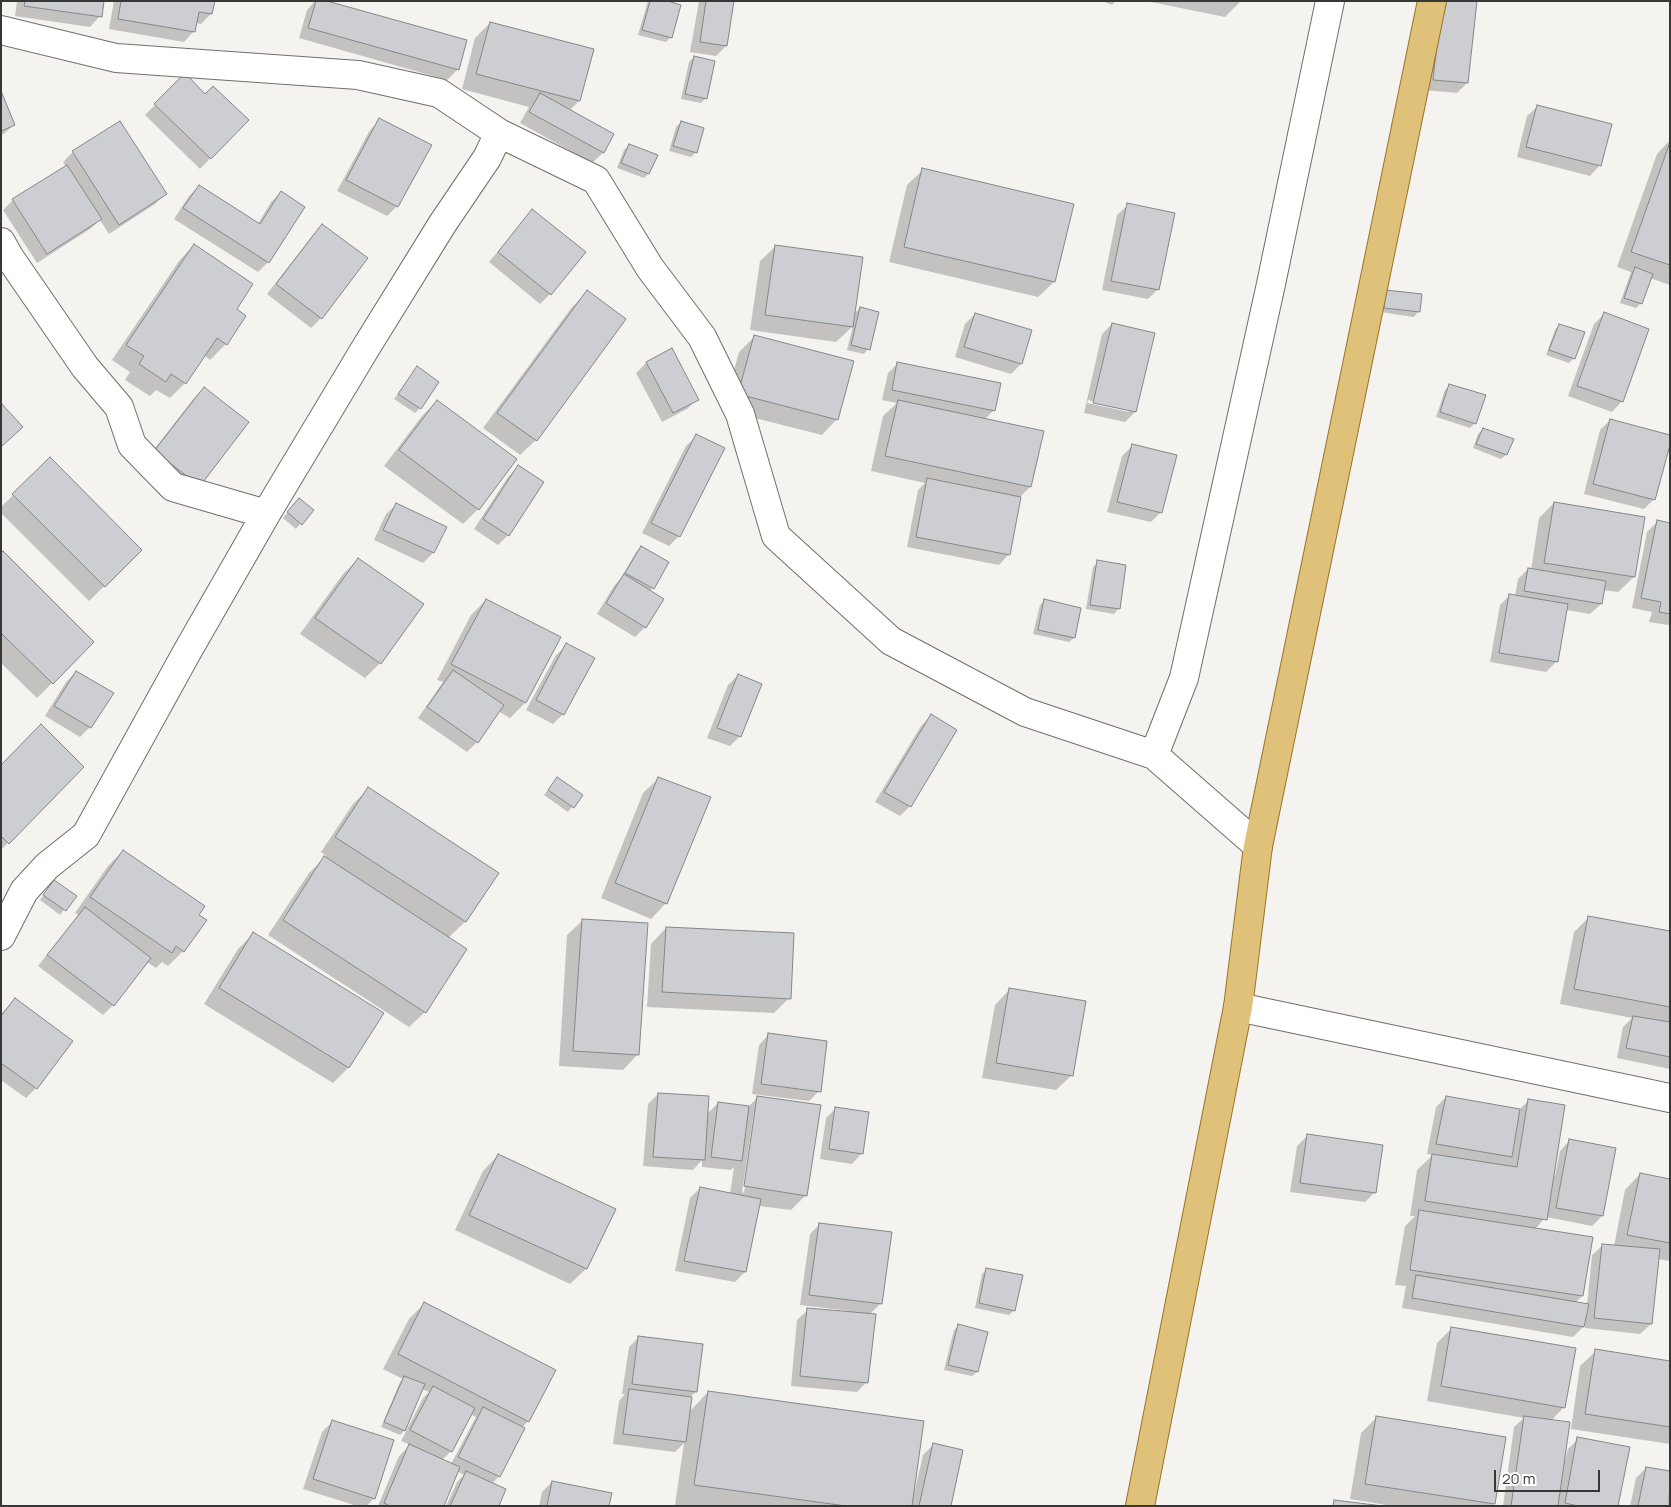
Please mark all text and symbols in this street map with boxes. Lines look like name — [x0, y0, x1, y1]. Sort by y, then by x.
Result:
scale bar — [1496, 1460, 1602, 1492]
text: 20 m — [1502, 1468, 1535, 1489]

